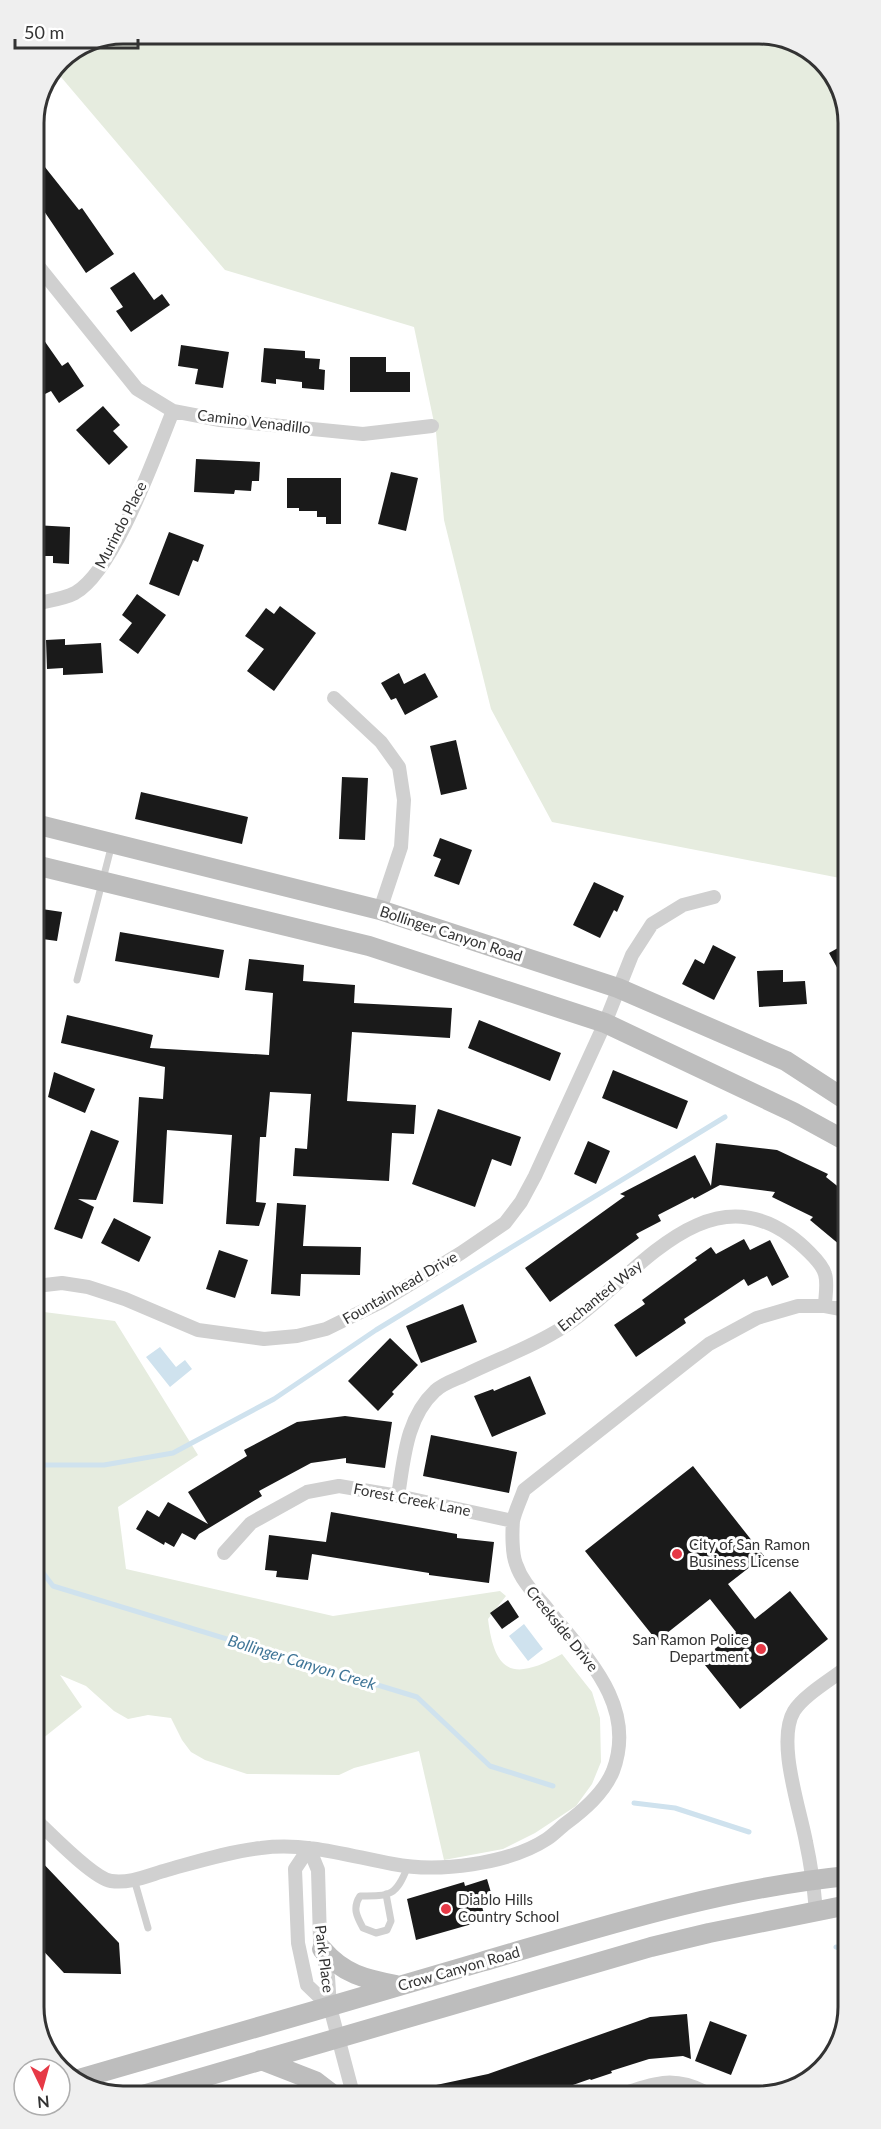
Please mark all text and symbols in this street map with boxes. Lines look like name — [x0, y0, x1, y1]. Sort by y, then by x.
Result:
scale bar — [15, 12, 138, 50]
text: 50 m — [24, 21, 64, 43]
street label: Camino Venadillo — [196, 405, 312, 437]
street label: Murindo Place — [90, 478, 150, 571]
street label: Bollinger Canyon Road — [378, 901, 525, 965]
street label: Fountainhead Drive — [339, 1247, 460, 1327]
street label: Enchanted Way — [554, 1256, 645, 1335]
street label: Forest Creek Lane — [352, 1479, 472, 1519]
place label: City of San Ramon Business License — [689, 1535, 810, 1570]
marker: City of San Ramon Business License — [670, 1547, 684, 1561]
street label: Creekside Drive — [523, 1582, 603, 1675]
water label: Bollinger Canyon Creek — [226, 1630, 379, 1693]
place label: San Ramon Police Department — [632, 1630, 750, 1665]
marker: San Ramon Police Department — [754, 1642, 768, 1656]
place label: Diablo Hills Country School — [458, 1890, 559, 1925]
marker: Diablo Hills Country School — [439, 1902, 453, 1916]
street label: Park Place — [312, 1924, 338, 1994]
street label: Crow Canyon Road — [396, 1942, 522, 1994]
north arrow — [12, 2057, 72, 2117]
text: N — [36, 2092, 50, 2112]

